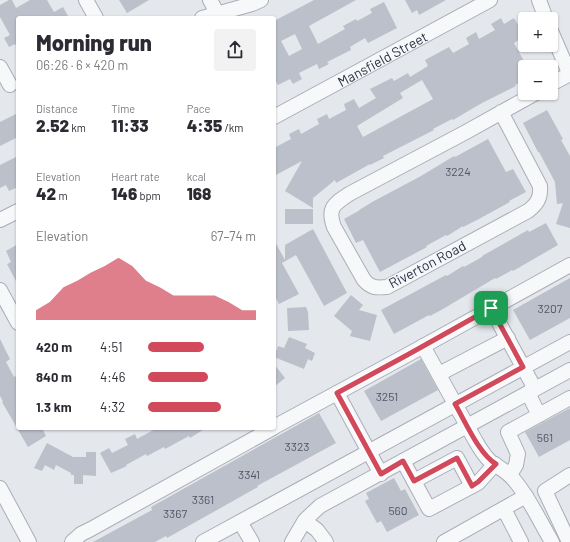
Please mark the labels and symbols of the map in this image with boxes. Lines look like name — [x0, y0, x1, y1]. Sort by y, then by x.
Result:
street label: Mansfield Street — [334, 27, 430, 90]
house number: 3224 — [445, 164, 471, 178]
street label: Riverton Road — [385, 237, 469, 291]
pin — [474, 291, 508, 325]
house number: 3207 — [537, 301, 563, 315]
house number: 3251 — [376, 389, 398, 403]
house number: 561 — [537, 430, 553, 444]
house number: 3323 — [285, 439, 309, 453]
house number: 3341 — [238, 467, 260, 481]
house number: 3361 — [192, 492, 214, 506]
house number: 560 — [388, 503, 408, 517]
house number: 3367 — [163, 506, 187, 520]

